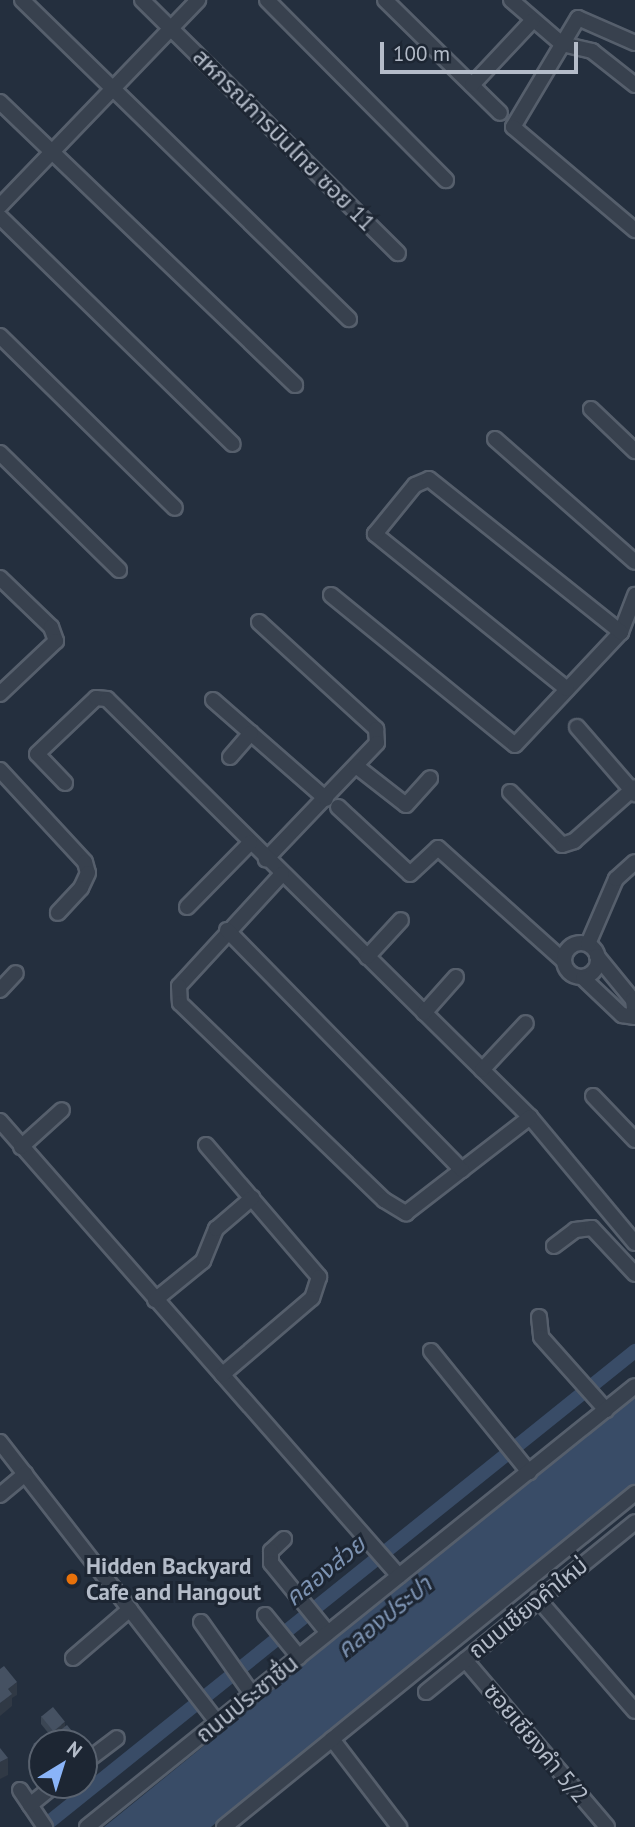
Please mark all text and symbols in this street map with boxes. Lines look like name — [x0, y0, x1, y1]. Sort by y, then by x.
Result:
scale bar — [383, 28, 581, 72]
text: 100 m — [393, 40, 450, 67]
street label: สหกรณ์การบินไทย ซอย 11 — [187, 43, 381, 237]
water label: คลองส่วย — [279, 1530, 371, 1612]
place label: Hidden Backyard Cafe and Hangout — [86, 1552, 261, 1606]
street label: ถนนเชียงคำใหม่ — [463, 1552, 593, 1664]
water label: คลองประปา — [331, 1570, 437, 1664]
marker: Hidden Backyard Cafe and Hangout — [64, 1571, 80, 1587]
street label: ถนนประชาชื่น — [190, 1649, 304, 1749]
street label: ซอยเชียงคำ 5/2 — [478, 1678, 594, 1808]
north arrow — [28, 1729, 98, 1799]
text: N — [62, 1736, 87, 1762]

